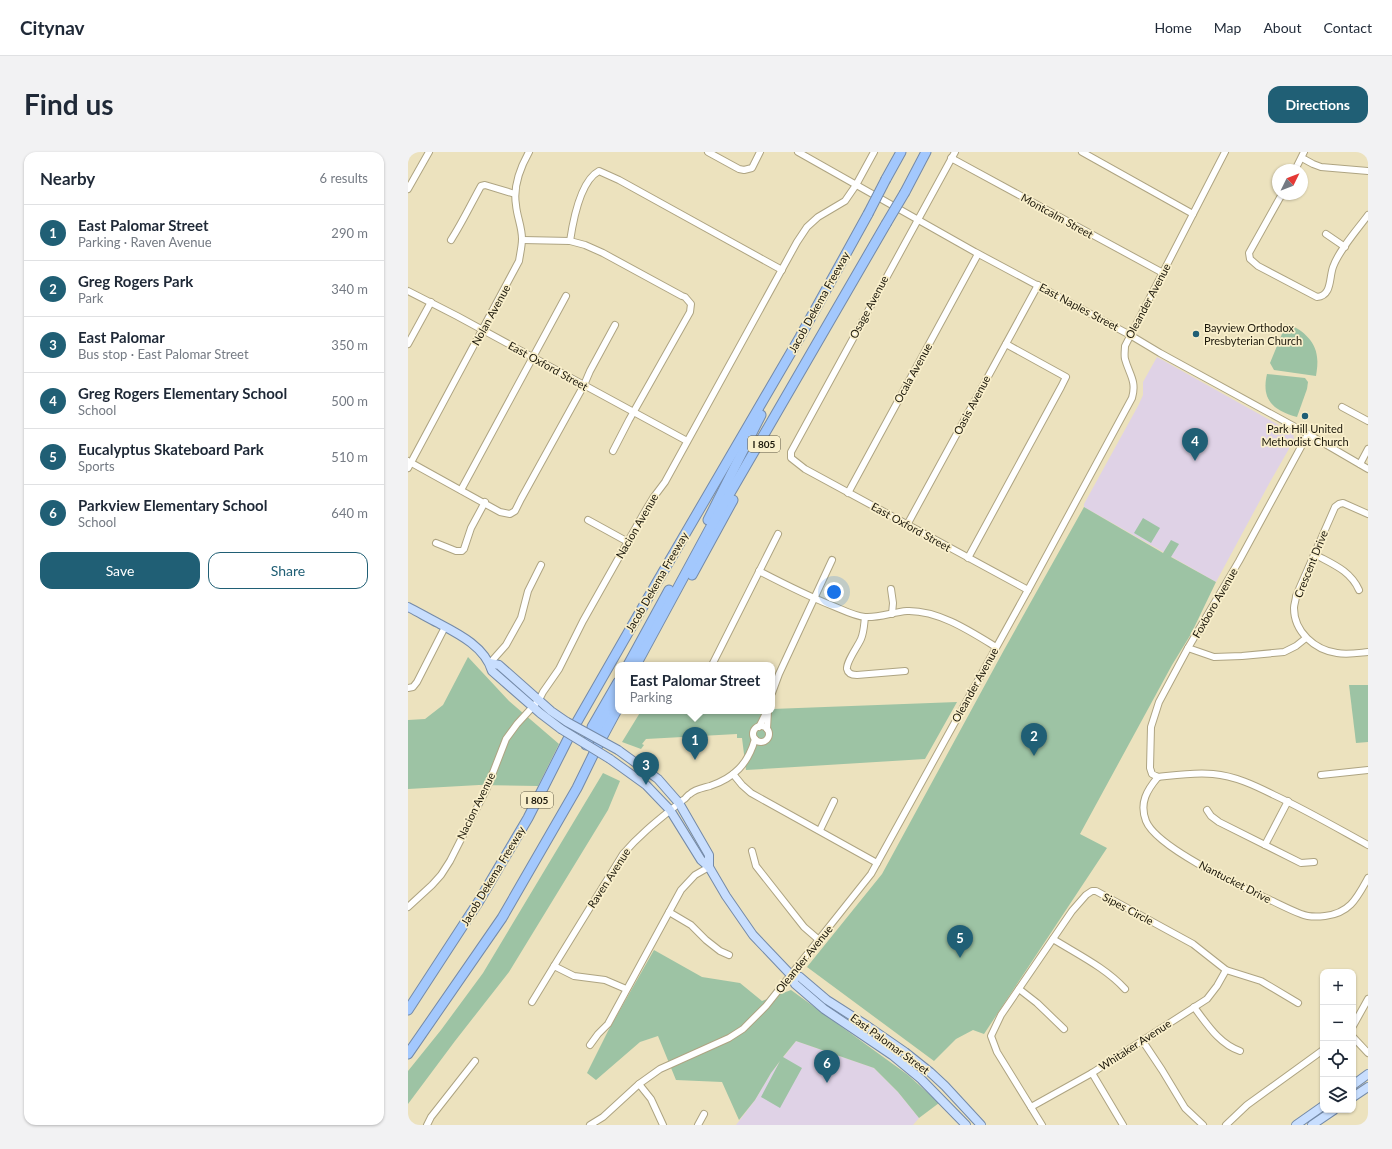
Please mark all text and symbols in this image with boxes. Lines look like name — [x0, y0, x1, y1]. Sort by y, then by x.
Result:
text: Citynav — [20, 16, 85, 39]
text: Home — [1154, 19, 1192, 36]
text: Map — [1214, 19, 1241, 36]
text: About — [1263, 19, 1301, 36]
text: Contact — [1323, 19, 1372, 36]
button: Directions — [1268, 86, 1368, 123]
text: Find us — [24, 87, 114, 121]
north arrow — [1272, 164, 1308, 200]
text: Nearby — [40, 168, 95, 189]
text: 6 results — [320, 170, 368, 186]
street label: Montcalm Street — [1019, 190, 1096, 241]
text: East Palomar Street — [78, 216, 209, 234]
text: 1 — [49, 225, 57, 241]
text: 290 m — [331, 225, 368, 241]
text: Parking · Raven Avenue — [78, 234, 212, 250]
street label: Jacob Dekema Freeway — [785, 249, 852, 355]
street label: Oleander Avenue — [1122, 261, 1173, 341]
text: Greg Rogers Park — [78, 272, 193, 290]
street label: Osage Avenue — [847, 273, 891, 340]
street label: East Naples Street — [1037, 280, 1121, 333]
text: 2 — [49, 281, 57, 297]
text: 340 m — [331, 281, 368, 297]
street label: Nolan Avenue — [469, 282, 513, 347]
text: Park — [78, 290, 103, 306]
place label: Bayview Orthodox Presbyterian Church — [1204, 321, 1302, 347]
text: East Palomar — [78, 328, 165, 346]
marker: Bayview Orthodox Presbyterian Church — [1191, 329, 1201, 339]
text: 3 — [49, 337, 57, 353]
text: 350 m — [331, 337, 368, 353]
street label: East Oxford Street — [506, 338, 590, 393]
street label: Ocala Avenue — [891, 340, 934, 405]
text: Bus stop · East Palomar Street — [78, 346, 249, 362]
street label: Oasis Avenue — [951, 373, 993, 437]
text: Greg Rogers Elementary School — [78, 384, 287, 402]
text: 4 — [49, 393, 57, 409]
text: 500 m — [331, 393, 368, 409]
text: School — [78, 402, 116, 418]
marker: Park Hill United Methodist Church — [1300, 411, 1310, 421]
place label: Park Hill United Methodist Church — [1261, 422, 1349, 448]
pin: 4 — [1182, 428, 1208, 461]
road number: I 805 — [748, 436, 780, 452]
text: Eucalyptus Skateboard Park — [78, 440, 264, 458]
text: 5 — [49, 449, 57, 465]
text: 510 m — [331, 449, 368, 465]
text: Sports — [78, 458, 115, 474]
street label: Nacion Avenue — [613, 491, 660, 561]
text: Parkview Elementary School — [78, 496, 267, 514]
street label: East Oxford Street — [869, 499, 953, 554]
text: 6 — [49, 505, 57, 521]
text: 640 m — [331, 505, 368, 521]
text: School — [78, 514, 116, 530]
street label: Crescent Drive — [1291, 528, 1330, 599]
street label: Jacob Dekema Freeway — [623, 529, 691, 634]
button: Save — [40, 552, 200, 589]
button: Share — [208, 552, 368, 589]
street label: Foxboro Avenue — [1189, 565, 1240, 640]
your location — [824, 582, 844, 602]
street label: Oleander Avenue — [949, 645, 1001, 724]
popup — [615, 662, 775, 714]
text: East Palomar Street — [630, 671, 760, 689]
text: Parking — [630, 689, 672, 705]
pin: 2 — [1021, 723, 1047, 756]
pin: 1 — [682, 727, 708, 760]
pin: 3 — [633, 752, 659, 785]
street label: Nacion Avenue — [454, 770, 497, 841]
road number: I 805 — [521, 792, 553, 808]
street label: Jacob Dekema Freeway — [458, 824, 528, 928]
street label: Raven Avenue — [584, 845, 633, 910]
street label: Nantucket Drive — [1197, 858, 1274, 905]
street label: Sipes Circle — [1101, 890, 1156, 927]
street label: Oleander Avenue — [772, 922, 835, 995]
pin: 5 — [947, 925, 973, 958]
map controls — [1320, 969, 1356, 1113]
button: + — [1320, 969, 1356, 1005]
button: − — [1320, 1005, 1356, 1041]
street label: East Palomar Street — [848, 1011, 932, 1077]
street label: Whitaker Avenue — [1096, 1016, 1173, 1073]
button: locate — [1320, 1041, 1356, 1077]
pin: 6 — [814, 1050, 840, 1083]
button: layers — [1320, 1077, 1356, 1113]

